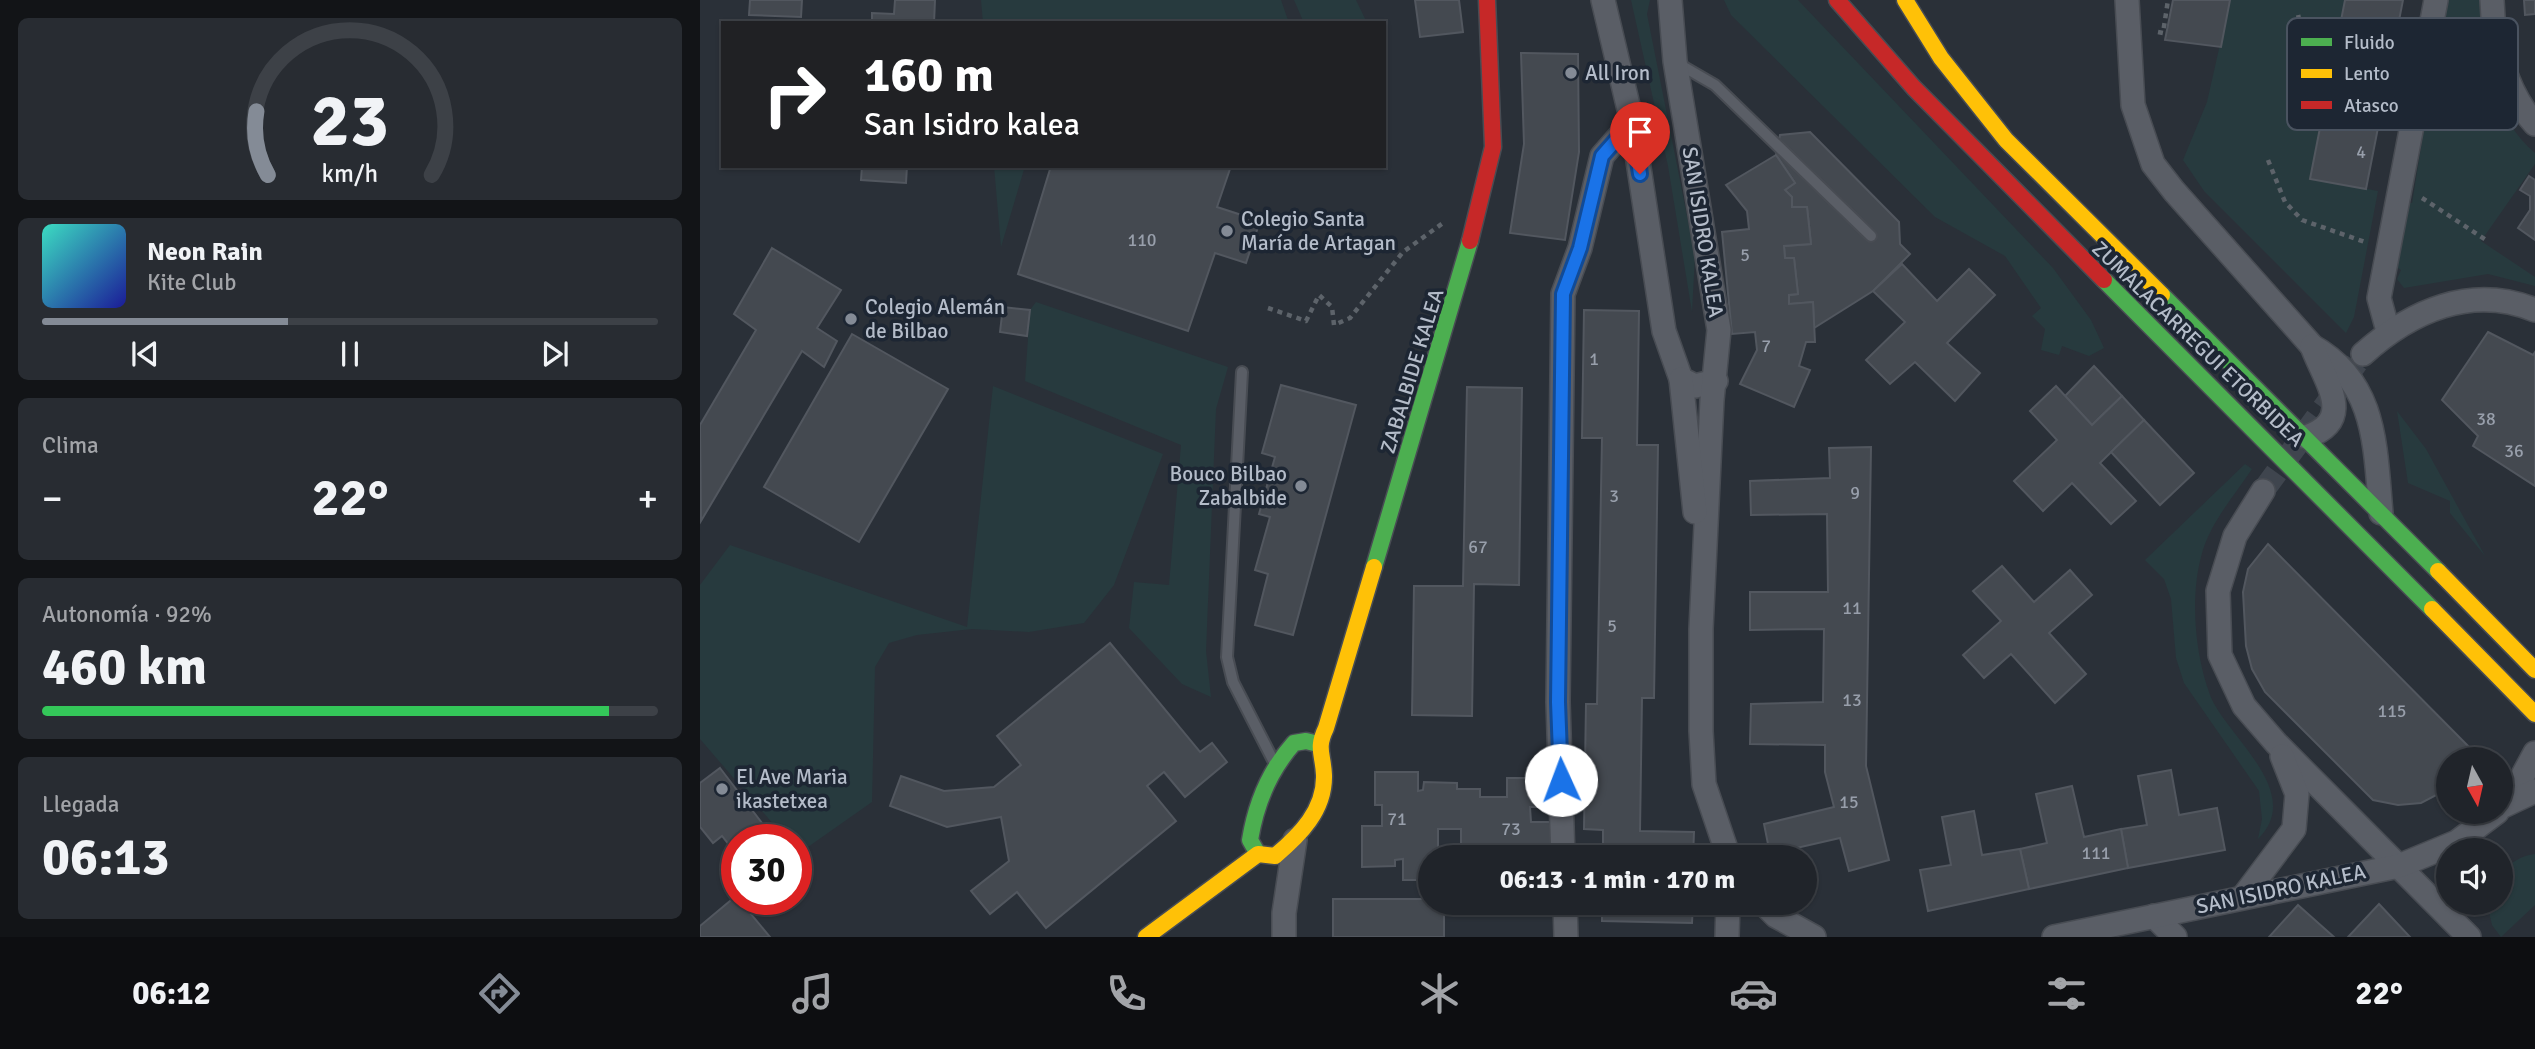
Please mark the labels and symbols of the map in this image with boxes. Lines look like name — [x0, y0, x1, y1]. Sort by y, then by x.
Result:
legend — [2287, 18, 2518, 130]
text: Fluido — [2344, 31, 2395, 55]
place label: All Iron — [1585, 60, 1650, 86]
text: Lento — [2344, 62, 2390, 86]
marker: All Iron — [1563, 65, 1579, 81]
text: Atasco — [2344, 94, 2399, 118]
pin — [1610, 102, 1670, 174]
house number: 4 — [2356, 141, 2366, 163]
street label: SAN ISIDRO KALEA — [1677, 145, 1729, 319]
place label: Colegio Santa María de Artagan — [1241, 206, 1396, 256]
marker: Colegio Santa María de Artagan — [1219, 223, 1235, 239]
house number: 110 — [1127, 229, 1157, 251]
street label: ZUMALACARREGUI ETORBIDEA — [2086, 236, 2310, 452]
house number: 5 — [1740, 244, 1750, 266]
street label: ZABALBIDE KALEA — [1375, 285, 1449, 456]
place label: Colegio Alemán de Bilbao — [865, 294, 1005, 344]
marker: Colegio Alemán de Bilbao — [843, 311, 859, 327]
house number: 7 — [1761, 335, 1771, 357]
house number: 1 — [1589, 348, 1599, 370]
house number: 38 — [2476, 408, 2496, 430]
house number: 36 — [2504, 440, 2524, 462]
place label: Bouco Bilbao Zabalbide — [1170, 461, 1287, 511]
marker: Bouco Bilbao Zabalbide — [1293, 478, 1309, 494]
house number: 9 — [1850, 482, 1860, 504]
house number: 3 — [1609, 485, 1619, 507]
house number: 67 — [1468, 536, 1488, 558]
house number: 11 — [1842, 597, 1862, 619]
house number: 5 — [1607, 615, 1617, 637]
house number: 13 — [1842, 689, 1862, 711]
house number: 115 — [2377, 700, 2407, 722]
position arrow — [1524, 743, 1598, 817]
north arrow — [2436, 747, 2513, 824]
place label: El Ave Maria ikastetxea — [736, 764, 848, 814]
marker: El Ave Maria ikastetxea — [714, 781, 730, 797]
house number: 15 — [1839, 791, 1859, 813]
house number: 71 — [1387, 808, 1407, 830]
house number: 73 — [1501, 818, 1521, 840]
speed limit sign: 30 — [721, 824, 812, 915]
house number: 111 — [2081, 842, 2111, 864]
street label: SAN ISIDRO KALEA — [2194, 858, 2368, 920]

